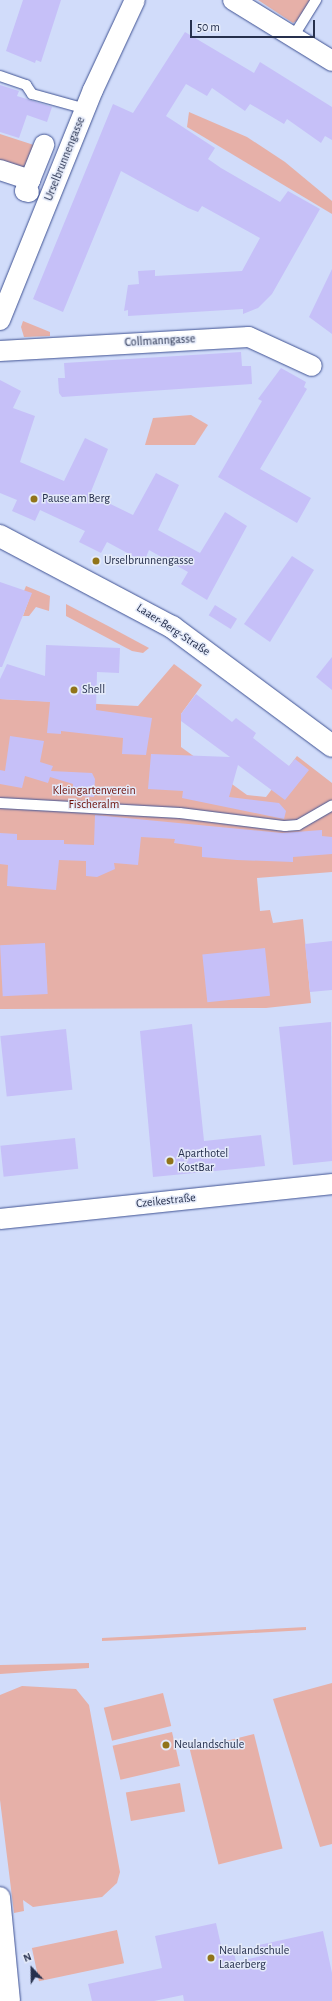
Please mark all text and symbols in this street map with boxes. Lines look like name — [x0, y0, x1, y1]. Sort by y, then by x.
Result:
scale bar — [192, 12, 317, 38]
text: 50 m — [197, 21, 220, 33]
street label: Urselbrunnengasse — [42, 115, 88, 203]
street label: Collmanngasse — [124, 332, 196, 350]
place label: Pause am Berg — [42, 492, 110, 506]
marker: Pause am Berg — [29, 494, 39, 504]
place label: Urselbrunnengasse — [104, 554, 194, 568]
marker: Urselbrunnengasse — [91, 556, 101, 566]
street label: Laaer-Berg-Straße — [134, 601, 212, 659]
place label: Shell — [82, 683, 105, 697]
marker: Shell — [69, 685, 79, 695]
park label: Kleingartenverein Fischeralm — [52, 784, 136, 812]
place label: Aparthotel KostBar — [178, 1147, 228, 1175]
marker: Aparthotel KostBar — [165, 1156, 175, 1166]
street label: Czeikestraße — [136, 1191, 196, 1211]
place label: Neulandschule — [174, 1738, 244, 1752]
marker: Neulandschule — [161, 1740, 171, 1750]
place label: Neulandschule Laaerberg — [219, 1944, 289, 1972]
north arrow — [12, 1949, 52, 1989]
text: N — [22, 1951, 33, 1964]
marker: Neulandschule Laaerberg — [206, 1953, 216, 1963]

